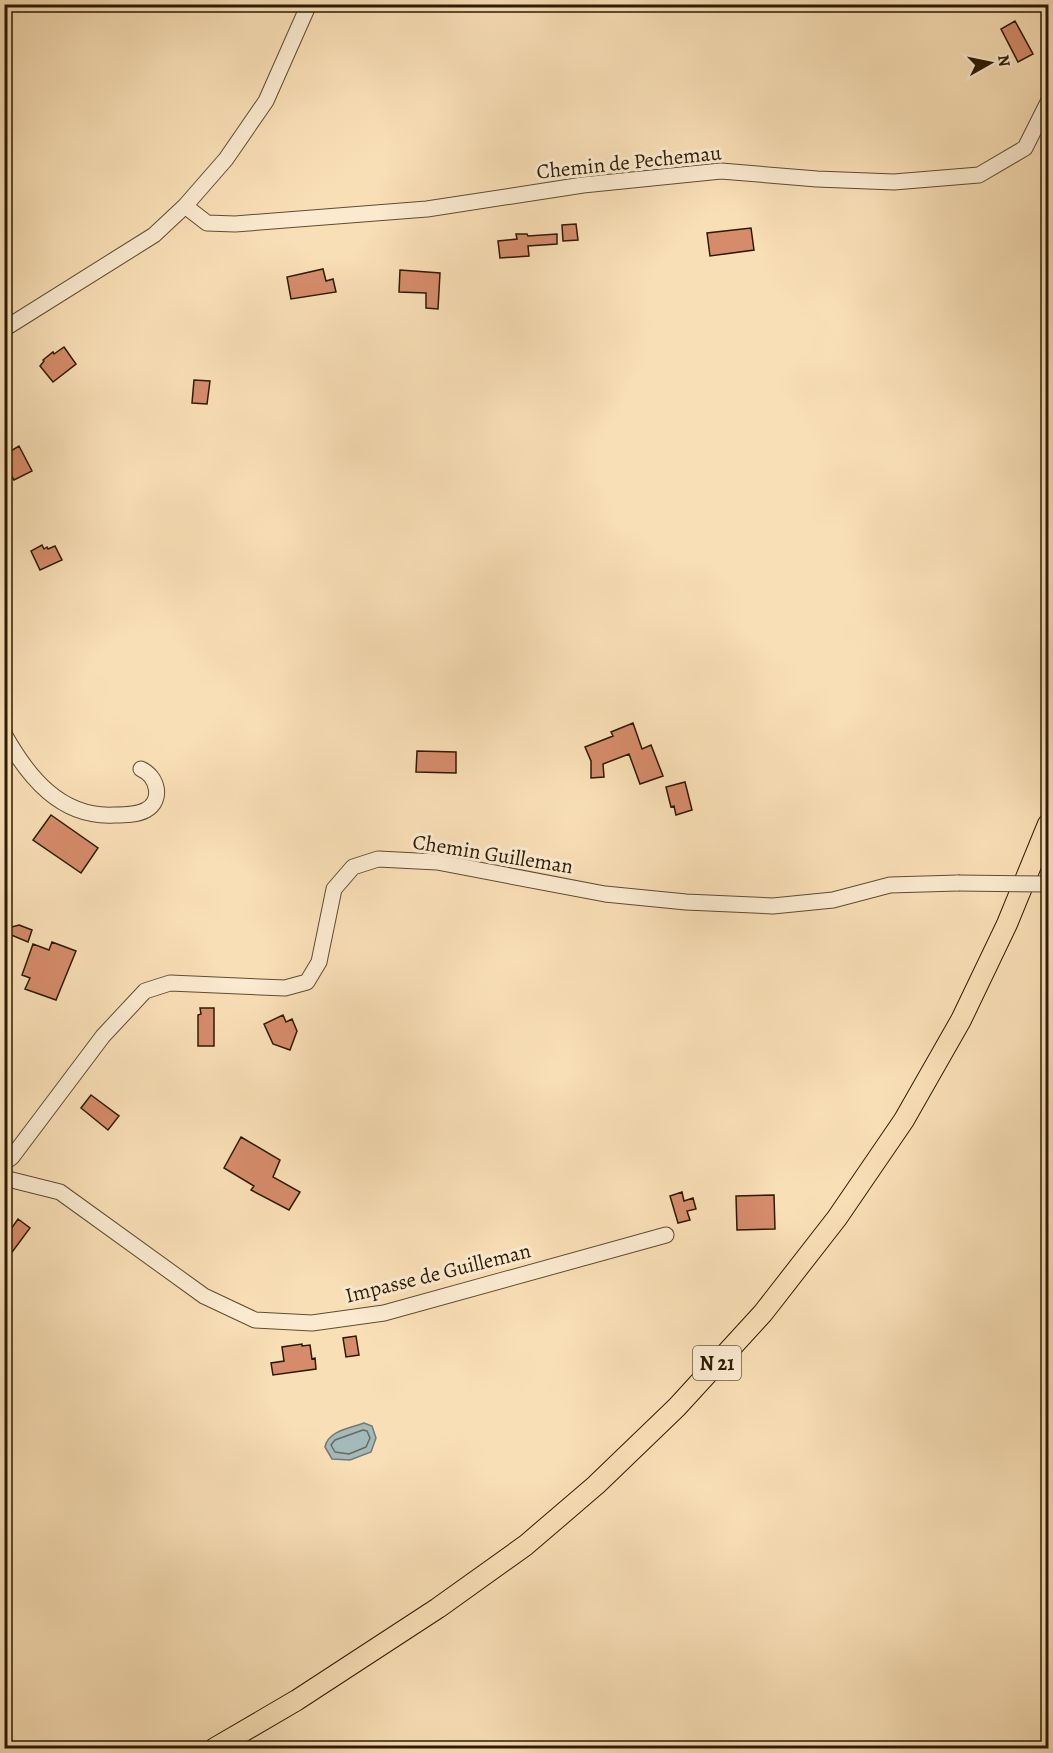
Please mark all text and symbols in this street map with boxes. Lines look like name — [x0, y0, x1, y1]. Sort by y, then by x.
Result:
north arrow — [960, 33, 1020, 93]
text: N — [992, 53, 1016, 69]
street label: Chemin de Pechemau — [535, 138, 724, 186]
street label: Chemin Guilleman — [411, 827, 575, 881]
street label: Impasse de Guilleman — [342, 1236, 534, 1310]
road number: N 21 — [693, 1346, 741, 1380]

